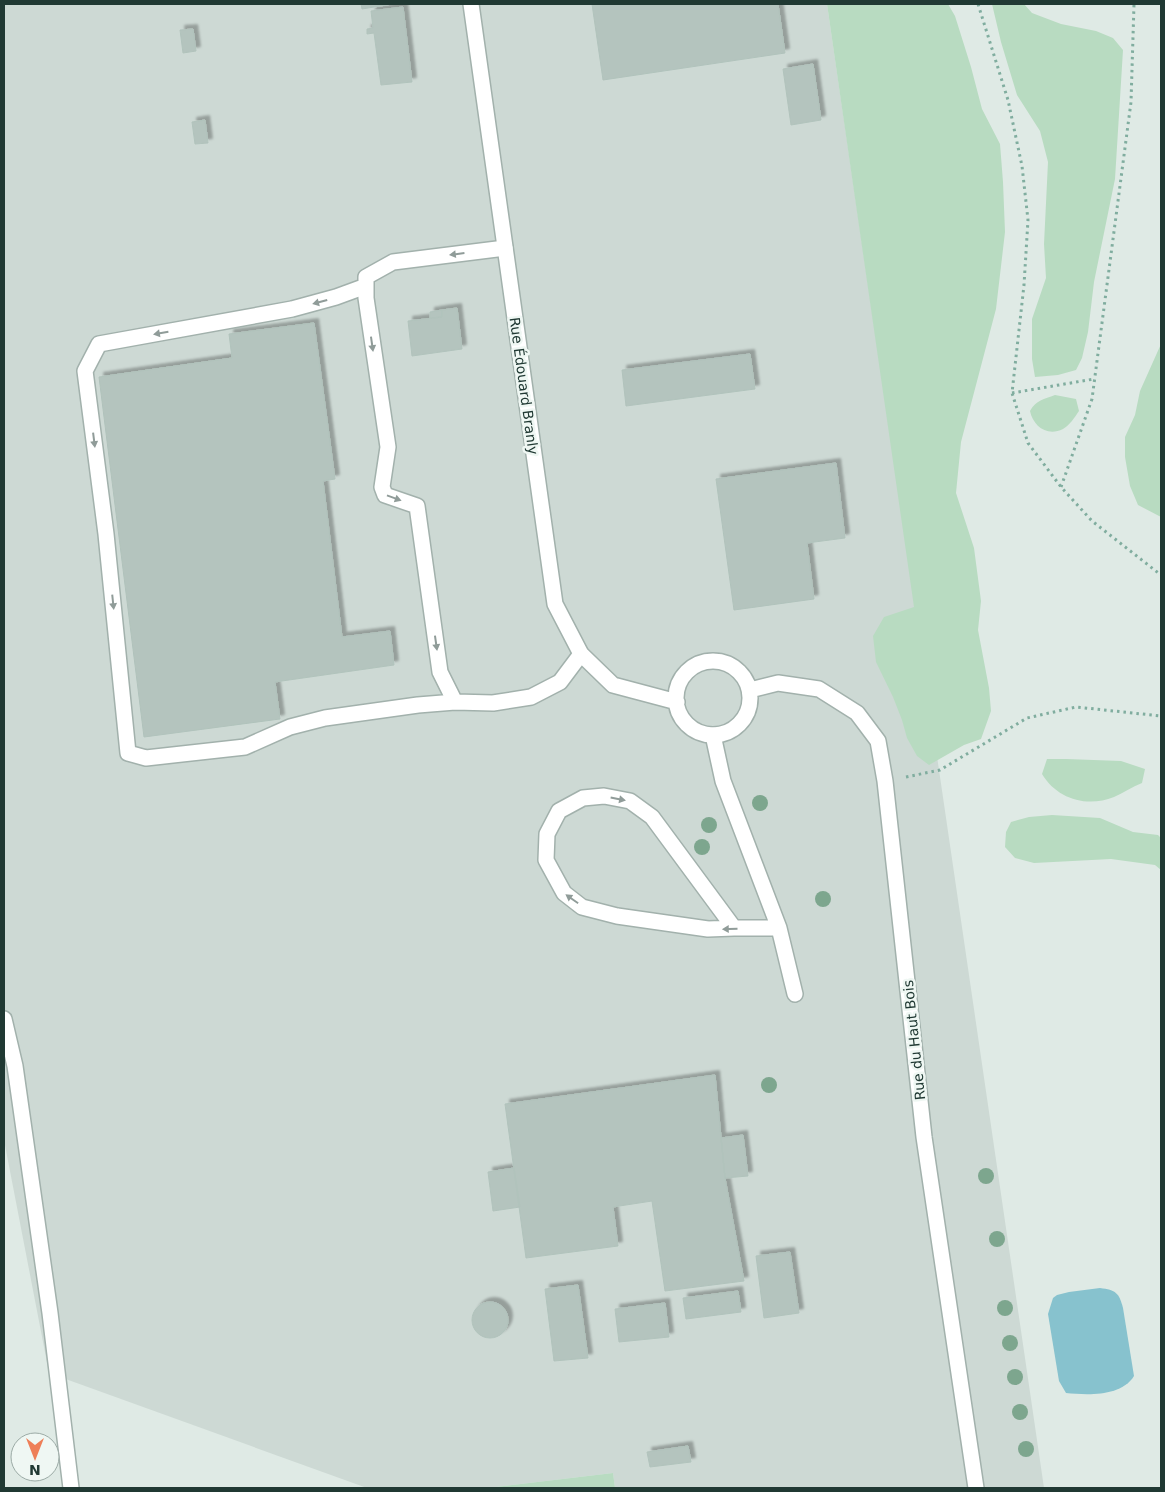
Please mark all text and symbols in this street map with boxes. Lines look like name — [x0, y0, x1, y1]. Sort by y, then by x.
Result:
one-way arrow — [448, 250, 464, 258]
one-way arrow — [313, 298, 328, 306]
street label: Rue Édouard Branly — [506, 316, 542, 456]
one-way arrow — [152, 329, 168, 337]
one-way arrow — [368, 336, 376, 352]
one-way arrow — [90, 433, 98, 449]
one-way arrow — [387, 494, 402, 502]
one-way arrow — [109, 594, 117, 610]
one-way arrow — [432, 636, 440, 652]
one-way arrow — [610, 795, 626, 803]
one-way arrow — [565, 894, 579, 904]
one-way arrow — [722, 925, 738, 933]
street label: Rue du Haut Bois — [900, 979, 928, 1101]
north arrow — [10, 1432, 60, 1482]
text: N — [29, 1462, 41, 1478]

